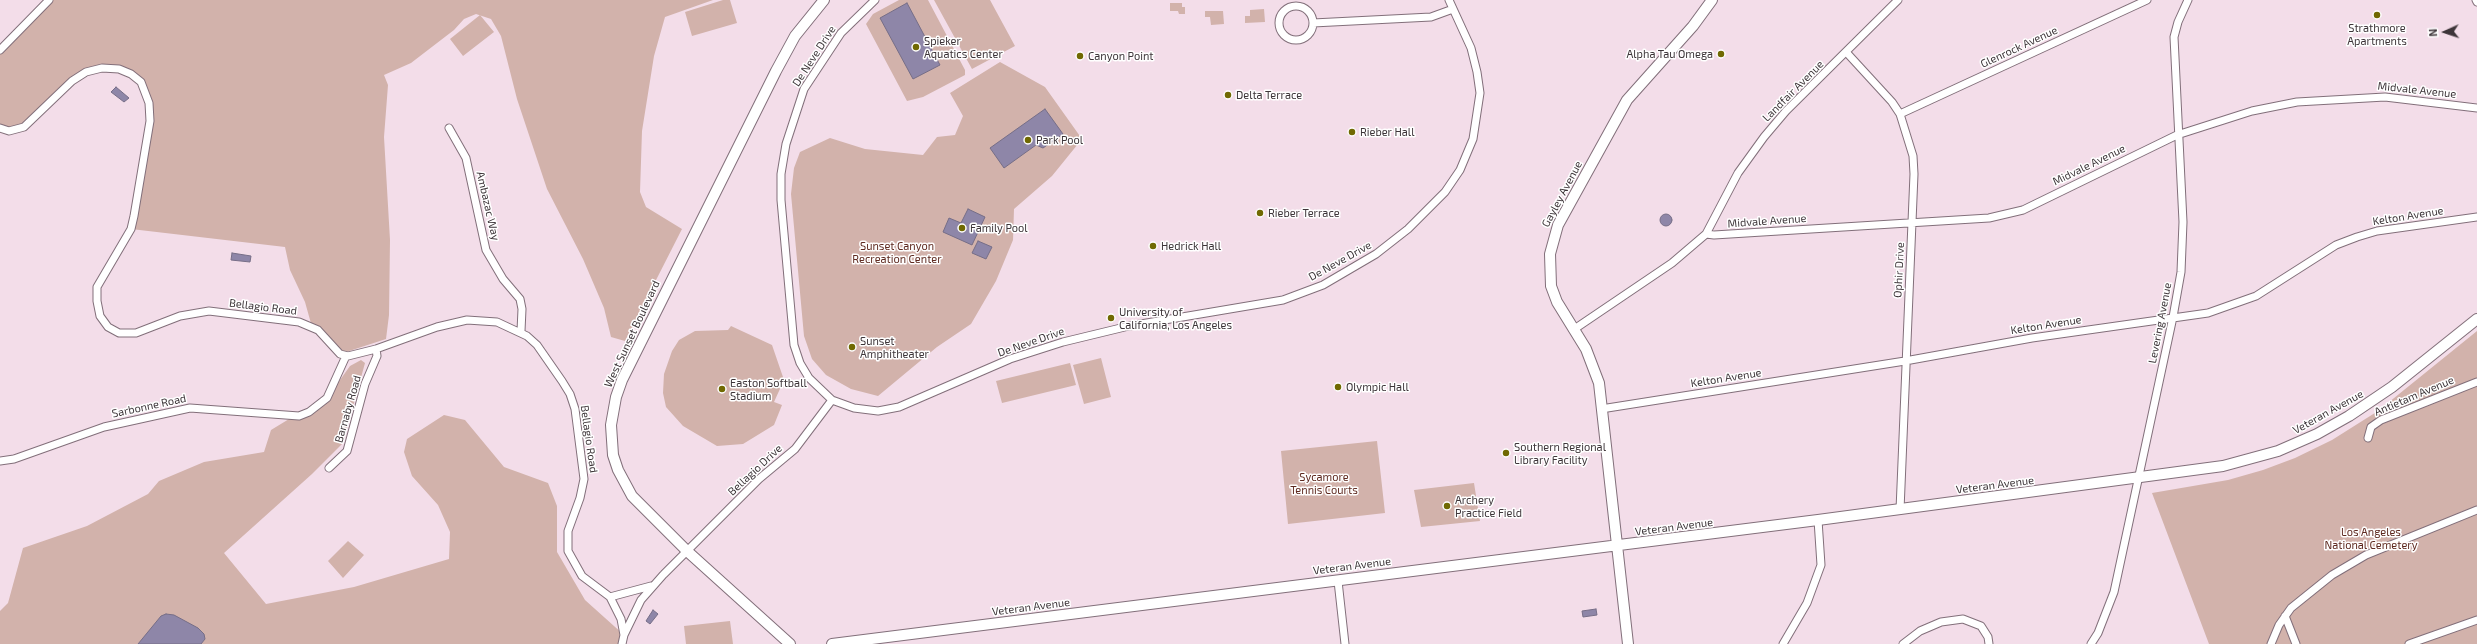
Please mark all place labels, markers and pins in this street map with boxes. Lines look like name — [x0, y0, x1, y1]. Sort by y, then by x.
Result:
marker: Strathmore Apartments — [2372, 10, 2382, 20]
place label: Strathmore Apartments — [2347, 21, 2407, 47]
place label: Spieker Aquatics Center — [924, 34, 1003, 60]
marker: Spieker Aquatics Center — [911, 42, 921, 52]
place label: Alpha Tau Omega — [1626, 47, 1713, 61]
place label: Canyon Point — [1088, 49, 1154, 63]
marker: Alpha Tau Omega — [1716, 49, 1726, 59]
marker: Canyon Point — [1075, 51, 1085, 61]
place label: Delta Terrace — [1236, 88, 1302, 102]
marker: Delta Terrace — [1223, 90, 1233, 100]
place label: Rieber Hall — [1360, 125, 1414, 139]
marker: Rieber Hall — [1347, 127, 1357, 137]
place label: Park Pool — [1036, 133, 1083, 147]
marker: Park Pool — [1023, 135, 1033, 145]
place label: Rieber Terrace — [1268, 206, 1340, 220]
marker: Rieber Terrace — [1255, 208, 1265, 218]
place label: Family Pool — [970, 221, 1028, 235]
marker: Family Pool — [957, 223, 967, 233]
place label: Hedrick Hall — [1161, 239, 1221, 253]
marker: Hedrick Hall — [1148, 241, 1158, 251]
place label: University of California, Los Angeles — [1119, 305, 1232, 331]
marker: University of California, Los Angeles — [1106, 313, 1116, 323]
place label: Sunset Amphitheater — [860, 334, 929, 360]
marker: Sunset Amphitheater — [847, 342, 857, 352]
place label: Easton Softball Stadium — [730, 376, 807, 402]
place label: Olympic Hall — [1346, 380, 1409, 394]
marker: Olympic Hall — [1333, 382, 1343, 392]
marker: Easton Softball Stadium — [717, 384, 727, 394]
place label: Southern Regional Library Facility — [1514, 440, 1606, 466]
marker: Southern Regional Library Facility — [1501, 448, 1511, 458]
place label: Archery Practice Field — [1455, 493, 1522, 519]
marker: Archery Practice Field — [1442, 501, 1452, 511]

